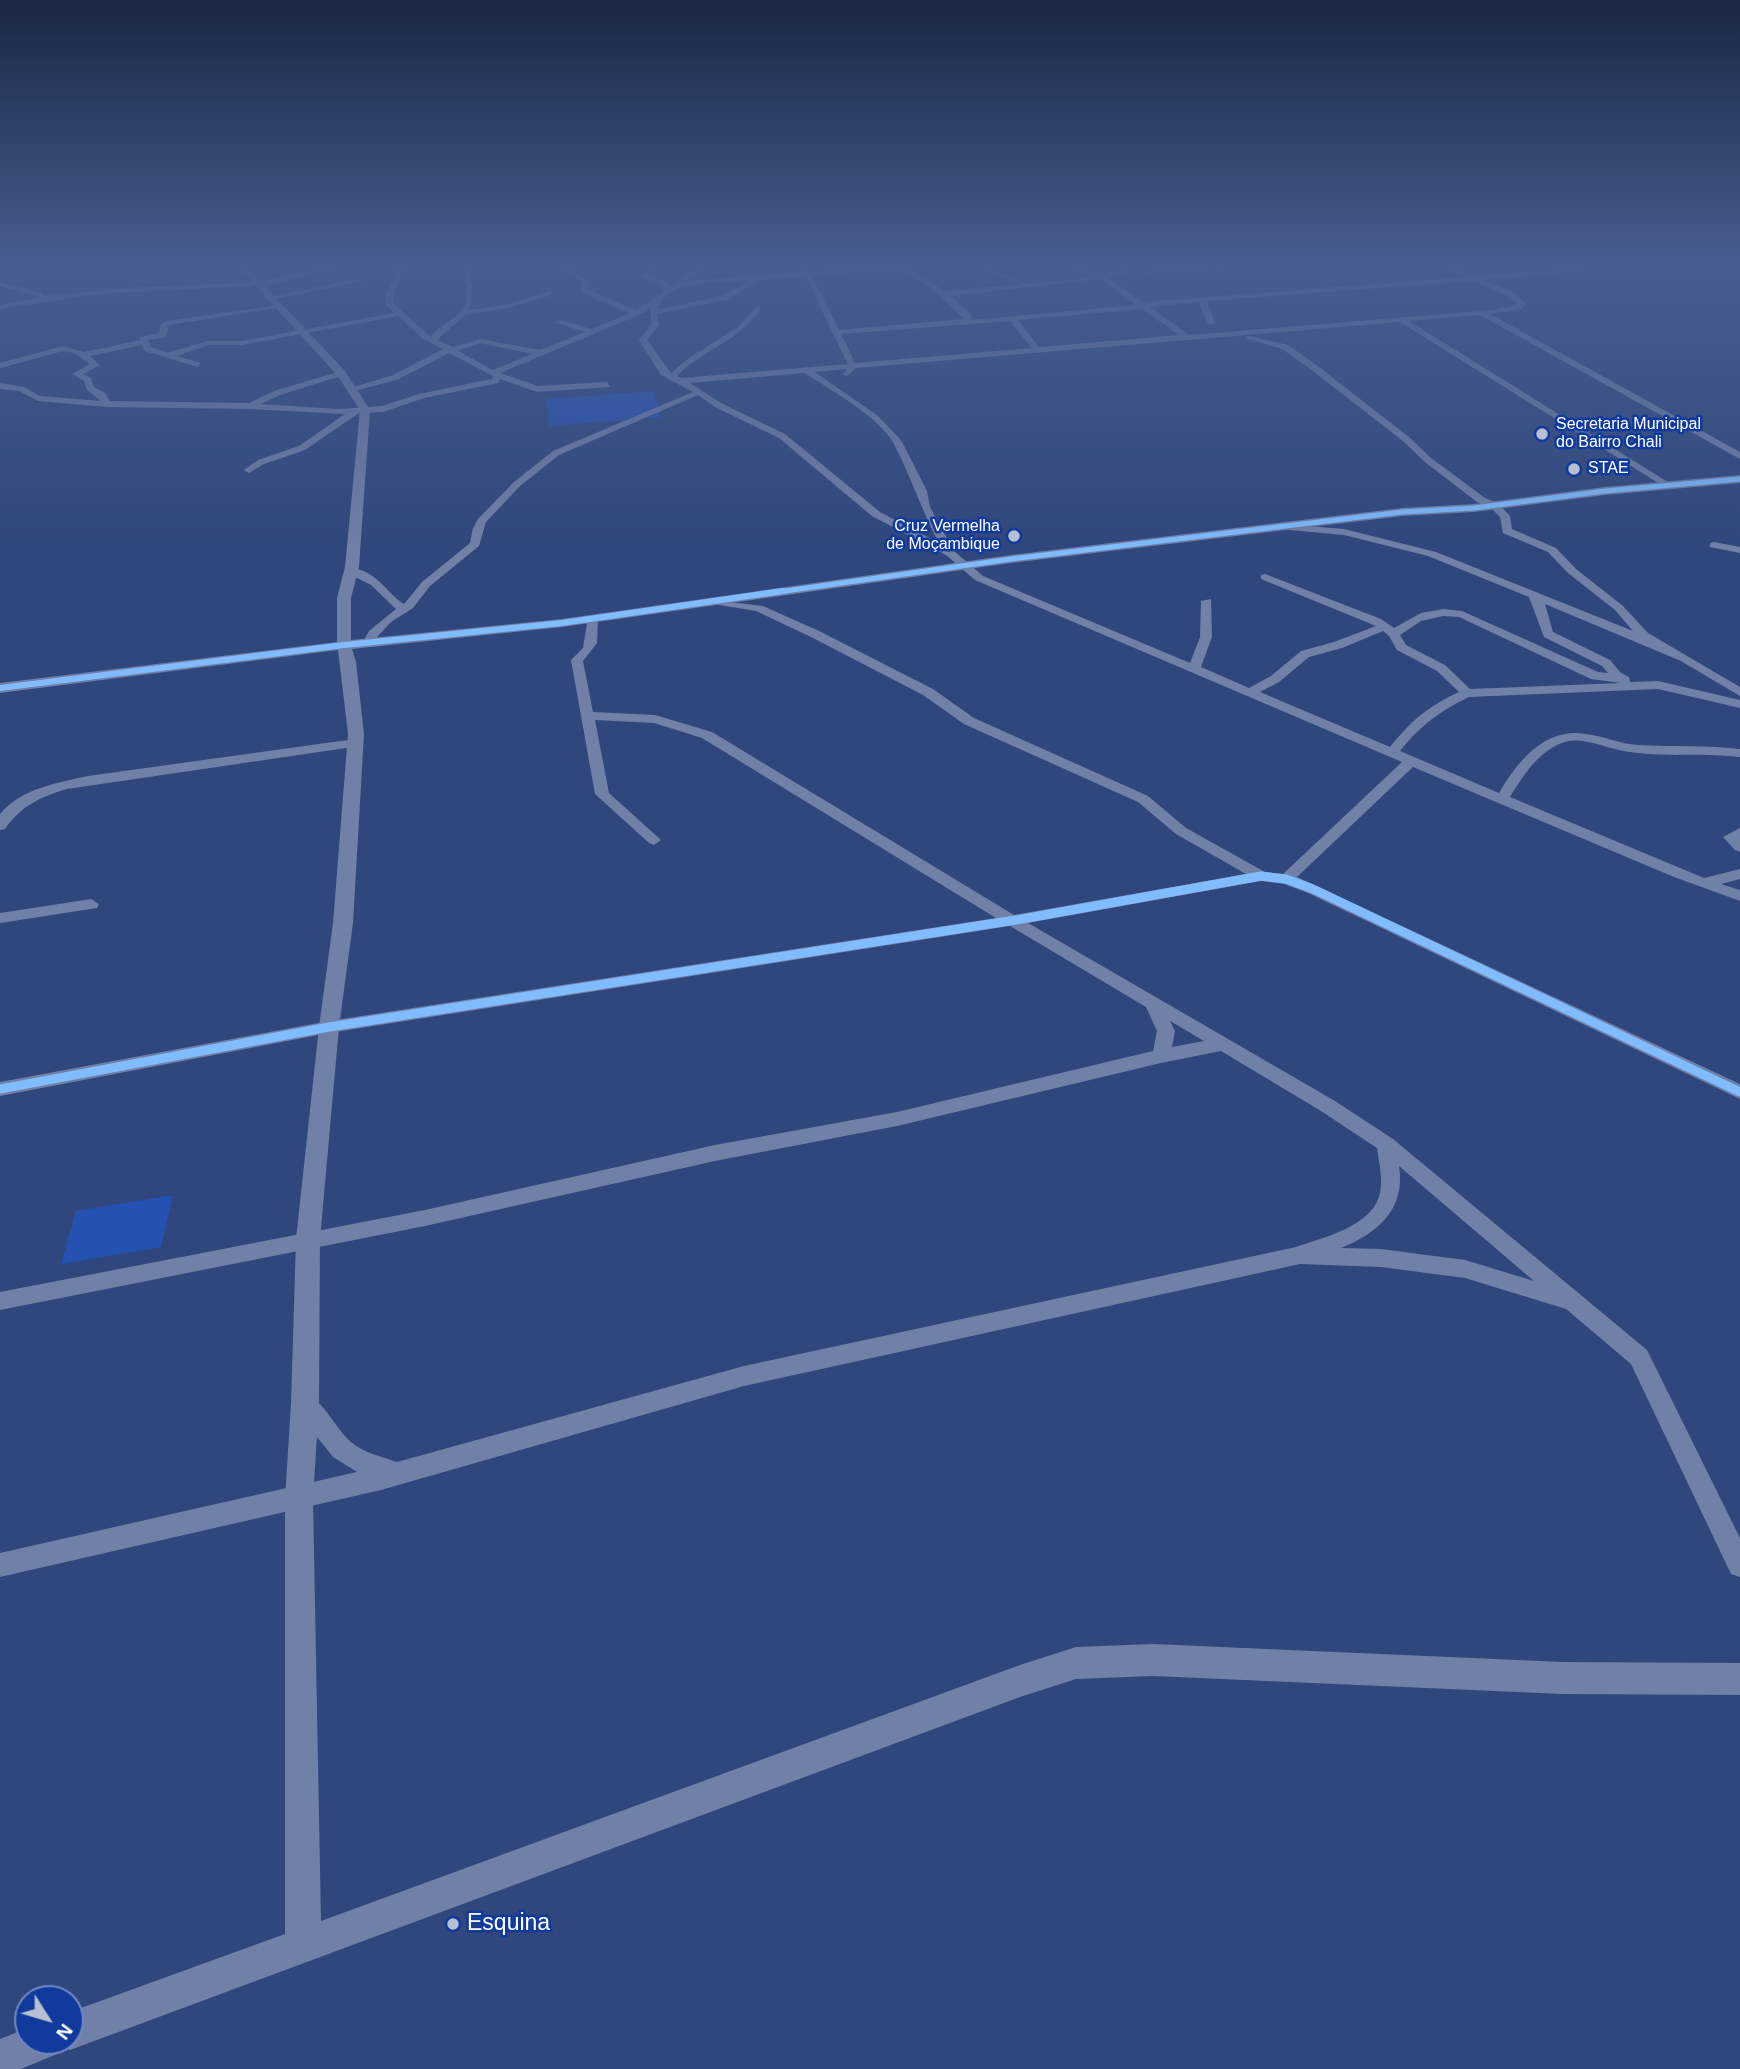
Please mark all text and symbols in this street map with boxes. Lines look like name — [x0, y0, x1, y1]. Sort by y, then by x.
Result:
place label: Secretaria Municipal do Bairro Chali — [1556, 415, 1701, 453]
marker: Secretaria Municipal do Bairro Chali — [1534, 426, 1550, 442]
place label: STAE — [1588, 459, 1629, 479]
marker: STAE — [1566, 461, 1582, 477]
place label: Cruz Vermelha de Moçambique — [886, 517, 1000, 555]
marker: Cruz Vermelha de Moçambique — [1006, 528, 1022, 544]
place label: Esquina — [467, 1910, 550, 1938]
marker: Esquina — [445, 1916, 461, 1932]
north arrow — [14, 1985, 84, 2055]
text: N — [52, 2020, 77, 2044]

